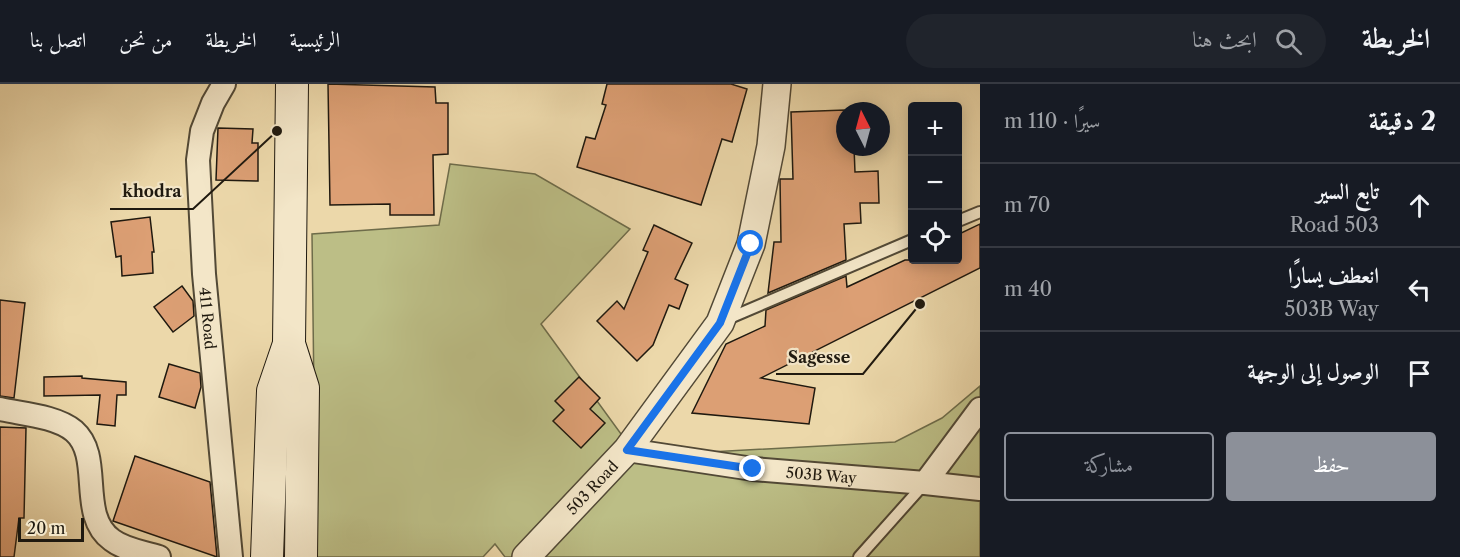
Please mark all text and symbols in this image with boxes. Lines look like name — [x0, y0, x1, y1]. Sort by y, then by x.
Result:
search box — [906, 14, 1326, 68]
text: الخريطة — [1362, 21, 1430, 55]
icon: search — [1272, 25, 1305, 58]
text: ابحث هنا — [1192, 26, 1257, 53]
text: اتصل بنا — [30, 27, 86, 52]
text: من نحن — [119, 27, 172, 52]
text: الخريطة — [205, 27, 257, 52]
text: الرئيسية — [290, 27, 340, 52]
north arrow — [836, 102, 890, 156]
map controls — [908, 102, 962, 264]
button: + — [908, 102, 962, 156]
text: 2 دقيقة — [1369, 105, 1436, 137]
text: سيرًا · 110 m — [1004, 109, 1100, 133]
button: − — [908, 156, 962, 210]
callout: khodra — [110, 175, 193, 209]
text: تابع السير — [1316, 178, 1379, 205]
text: khodra — [122, 181, 182, 201]
icon: ahead — [1403, 189, 1436, 222]
text: 70 m — [1004, 193, 1051, 217]
button: locate — [908, 210, 962, 264]
text: 503 Road — [1290, 213, 1379, 237]
route start — [737, 230, 763, 256]
text: انعطف يسارًا — [1288, 262, 1379, 289]
icon: left — [1403, 273, 1436, 306]
text: 40 m — [1004, 277, 1052, 301]
street label: 411 Road — [196, 286, 221, 350]
text: 503B Way — [1285, 297, 1379, 321]
callout: Sagesse — [776, 340, 863, 374]
text: Sagesse — [788, 347, 851, 367]
icon: arrive — [1403, 357, 1436, 390]
text: الوصول إلى الوجهة — [1247, 358, 1379, 385]
button: مشاركة — [1004, 432, 1214, 501]
button: حفظ — [1226, 432, 1436, 501]
route end — [739, 455, 765, 481]
street label: 503 Road — [562, 456, 622, 518]
street label: 503B Way — [785, 462, 858, 487]
scale bar — [18, 515, 84, 542]
text: 20 m — [27, 518, 66, 538]

